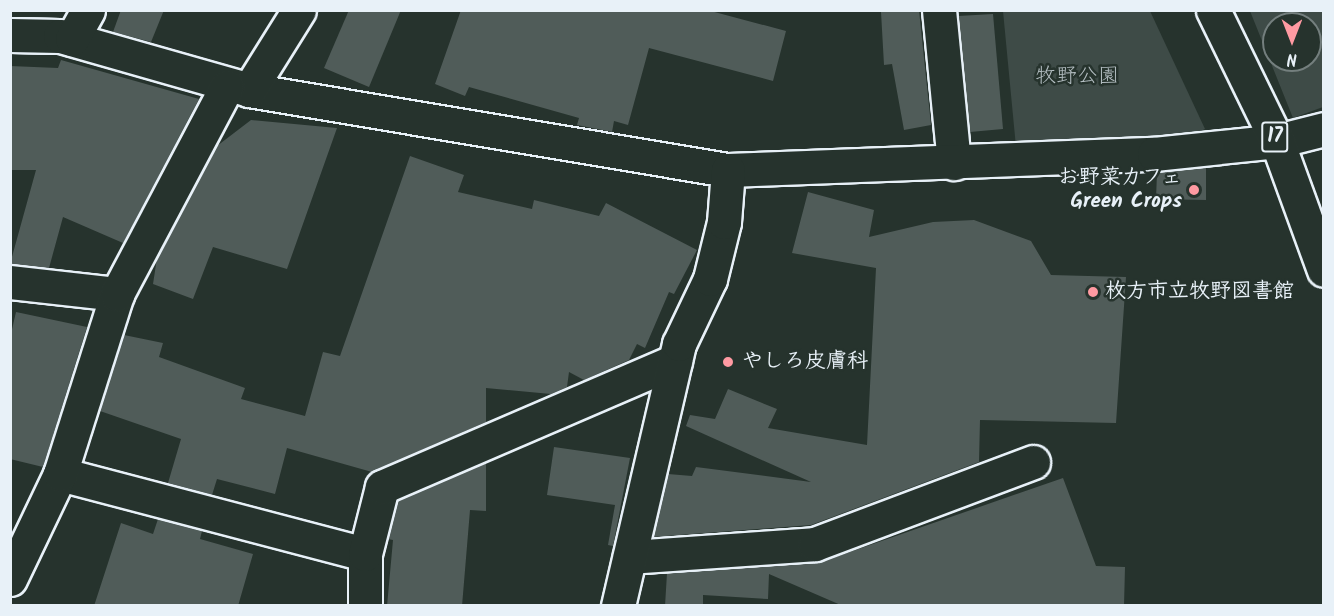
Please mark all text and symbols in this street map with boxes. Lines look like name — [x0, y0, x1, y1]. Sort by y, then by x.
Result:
north arrow — [1262, 12, 1322, 72]
text: N — [1287, 46, 1297, 71]
park label: 牧野公園 — [1035, 64, 1119, 90]
road number: 17 — [1260, 120, 1290, 154]
place label: お野菜カフェ Green Crops — [1056, 165, 1182, 215]
marker: お野菜カフェ Green Crops — [1187, 183, 1201, 197]
place label: 枚方市立牧野図書館 — [1105, 279, 1294, 305]
marker: 枚方市立牧野図書館 — [1086, 285, 1100, 299]
place label: やしろ皮膚科 — [742, 349, 868, 375]
marker: やしろ皮膚科 — [719, 353, 737, 371]

